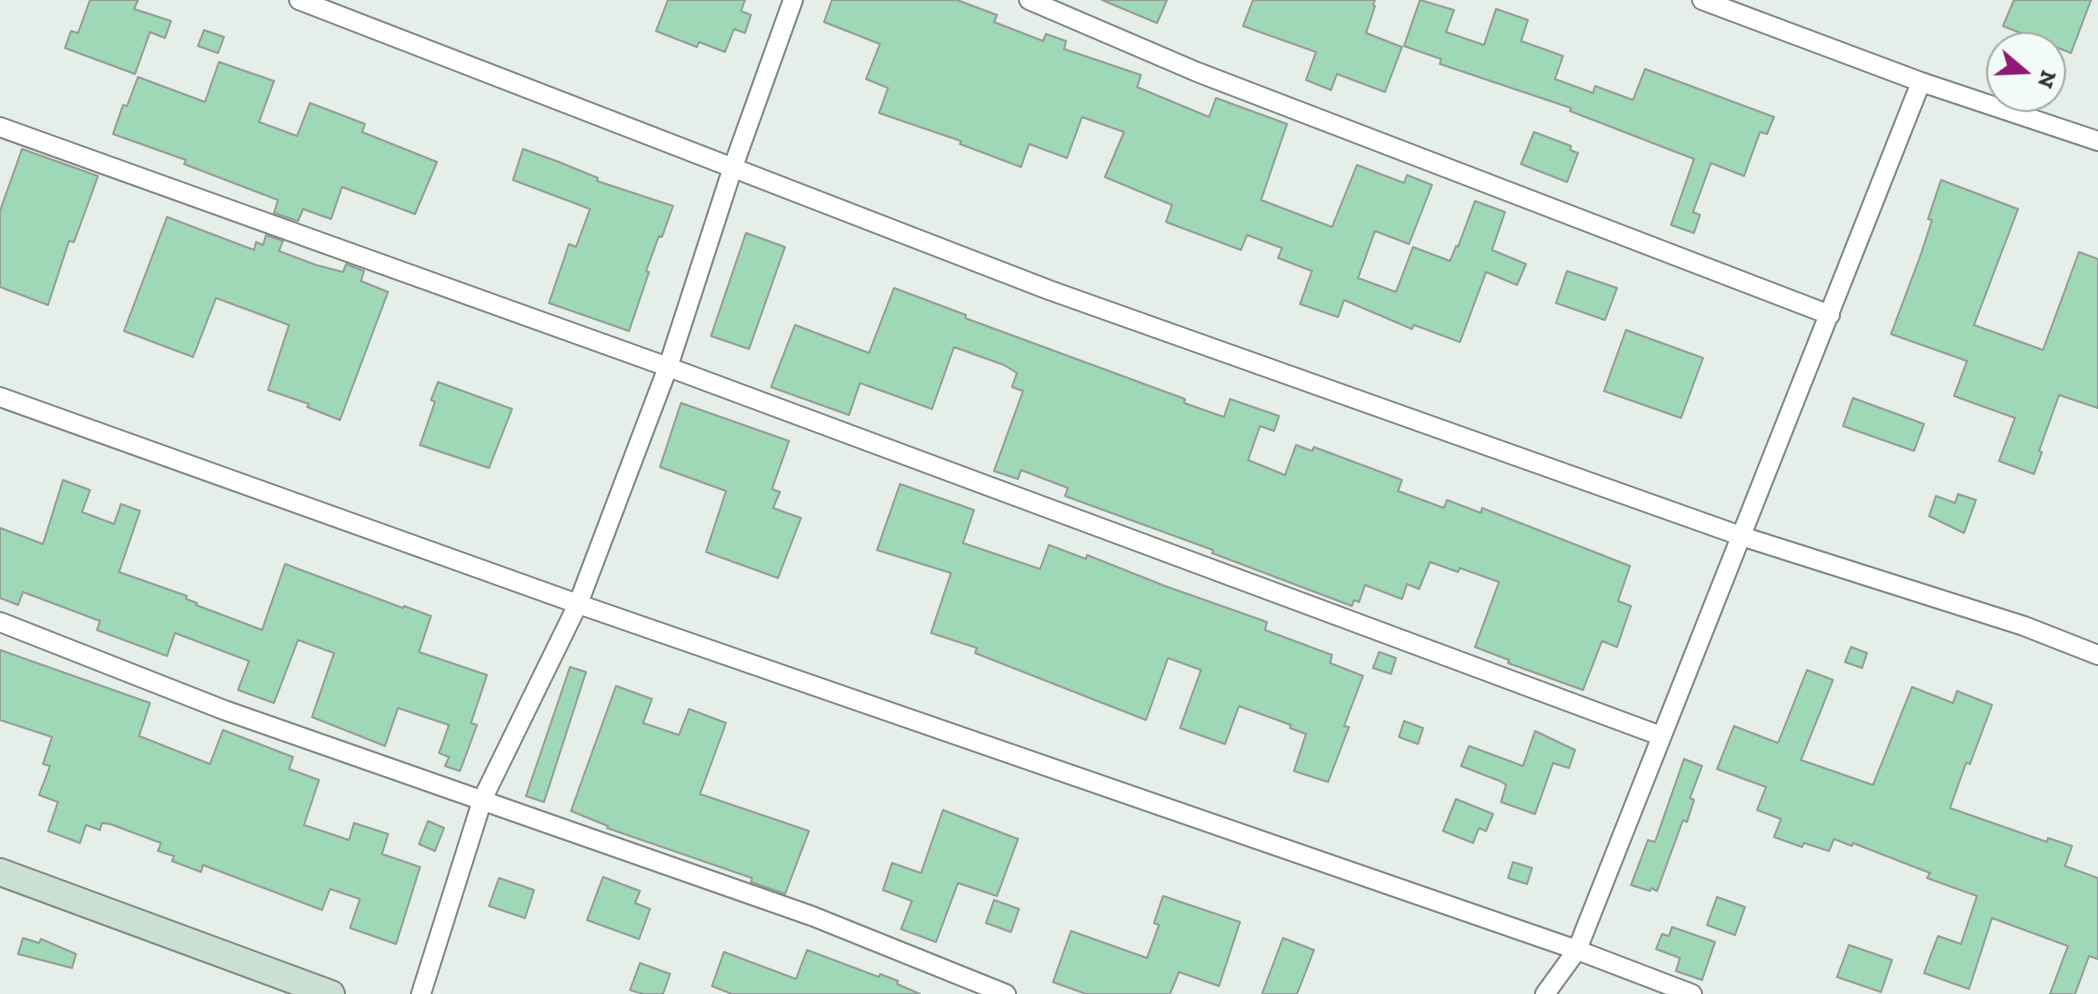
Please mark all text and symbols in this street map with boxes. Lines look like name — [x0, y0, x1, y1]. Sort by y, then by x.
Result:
north arrow — [1986, 32, 2066, 112]
text: N — [2032, 67, 2063, 92]

